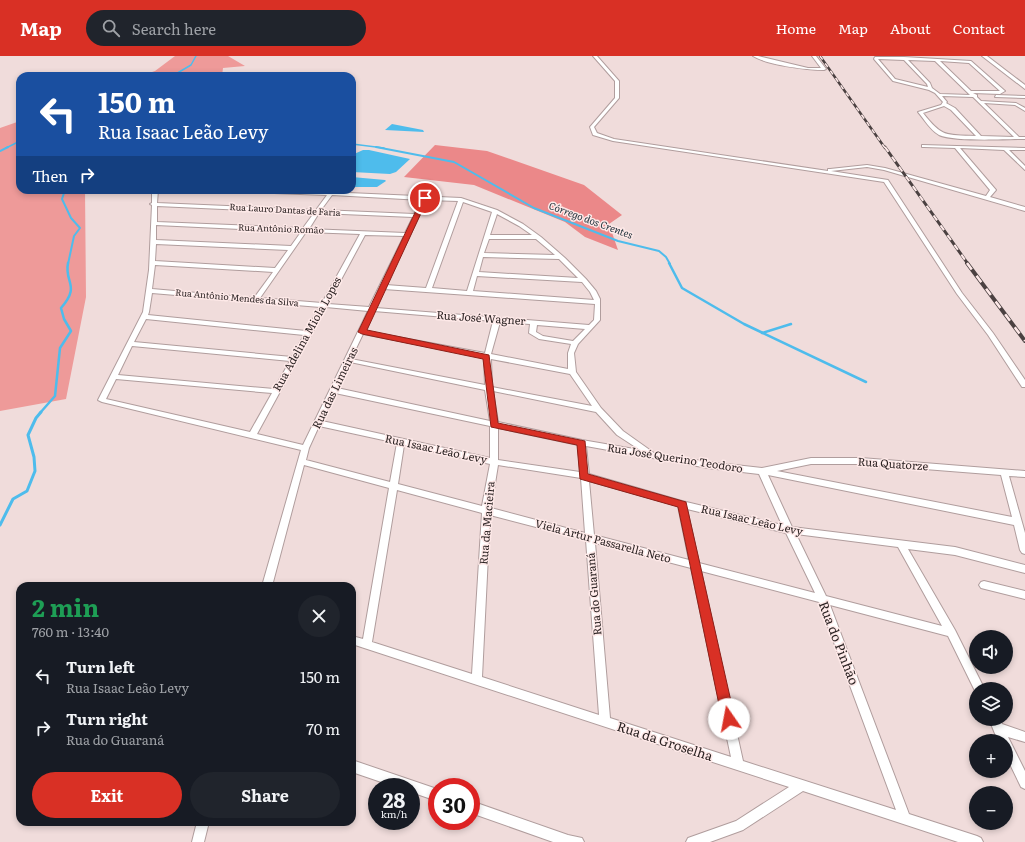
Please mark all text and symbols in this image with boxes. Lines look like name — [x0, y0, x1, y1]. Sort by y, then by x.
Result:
search box — [86, 10, 366, 46]
text: Map — [20, 14, 62, 42]
icon: search — [100, 17, 122, 39]
text: Search here — [132, 17, 216, 40]
text: Home — [776, 18, 816, 38]
text: Map — [838, 18, 868, 38]
text: About — [890, 18, 931, 38]
text: Contact — [953, 18, 1005, 38]
text: 150 m — [98, 80, 176, 122]
icon: left — [32, 88, 84, 140]
text: Rua Isaac Leão Levy — [98, 118, 268, 145]
text: Then — [32, 164, 68, 187]
icon: right — [76, 164, 98, 186]
pin — [408, 181, 442, 215]
icon: arrive — [414, 187, 436, 209]
water label: Córrego dos Crentes — [547, 197, 635, 242]
street label: Rua Lauro Dantas de Faria — [229, 199, 341, 219]
street label: Rua Antônio Romão — [238, 220, 324, 236]
street label: Rua Adelina Miola Lopes — [268, 273, 344, 394]
street label: Rua Antônio Mendes da Silva — [175, 285, 300, 309]
street label: Rua José Wagner — [436, 306, 527, 328]
street label: Rua das Limeiras — [307, 344, 361, 431]
street label: Rua Isaac Leão Levy — [384, 429, 489, 467]
street label: Rua José Querino Teodoro — [606, 438, 744, 476]
street label: Rua Quatorze — [857, 453, 929, 473]
street label: Rua da Macieira — [474, 480, 498, 565]
street label: Rua Isaac Leão Levy — [700, 500, 805, 539]
street label: Viela Artur Passarella Neto — [534, 514, 673, 566]
street label: Rua do Guaraná — [581, 552, 605, 636]
text: 2 min — [32, 589, 99, 624]
button: close — [298, 595, 340, 637]
street label: Rua do Pinhão — [815, 598, 864, 688]
text: 760 m · 13:40 — [32, 622, 109, 641]
map controls — [969, 630, 1013, 830]
button: sound — [969, 630, 1013, 674]
text: Turn left — [66, 655, 135, 678]
icon: left — [32, 665, 54, 687]
text: 150 m — [300, 665, 340, 688]
text: Rua Isaac Leão Levy — [66, 678, 189, 697]
button: layers — [969, 682, 1013, 726]
position arrow — [708, 698, 750, 740]
text: Turn right — [66, 707, 148, 730]
street label: Rua da Groselha — [615, 716, 716, 765]
icon: right — [32, 717, 54, 739]
text: 70 m — [306, 717, 340, 740]
text: Rua do Guaraná — [66, 730, 164, 749]
button: + — [969, 734, 1013, 778]
button: Exit — [32, 772, 182, 818]
button: Share — [190, 772, 340, 818]
speed limit sign: 30 — [428, 778, 480, 830]
text: 28 — [383, 784, 405, 814]
button: − — [969, 786, 1013, 830]
text: km/h — [381, 806, 407, 821]

